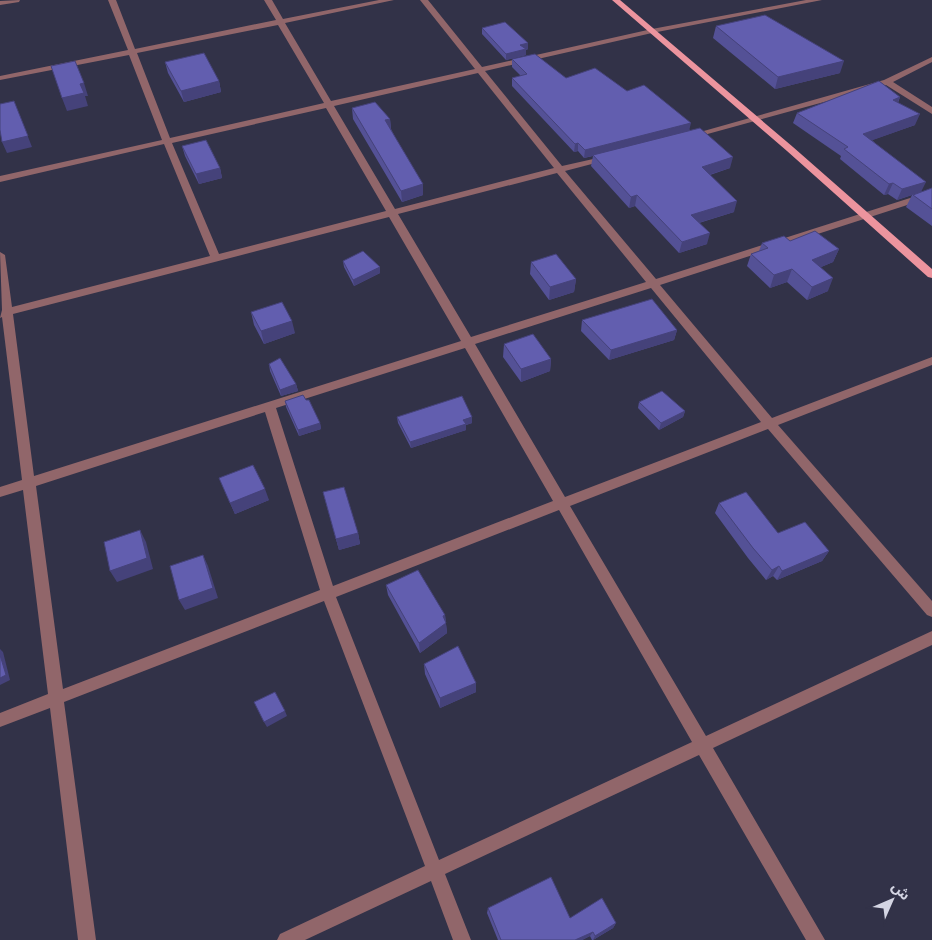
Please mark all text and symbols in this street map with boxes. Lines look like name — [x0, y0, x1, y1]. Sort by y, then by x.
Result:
north arrow — [867, 875, 917, 925]
text: ش — [889, 880, 912, 903]

